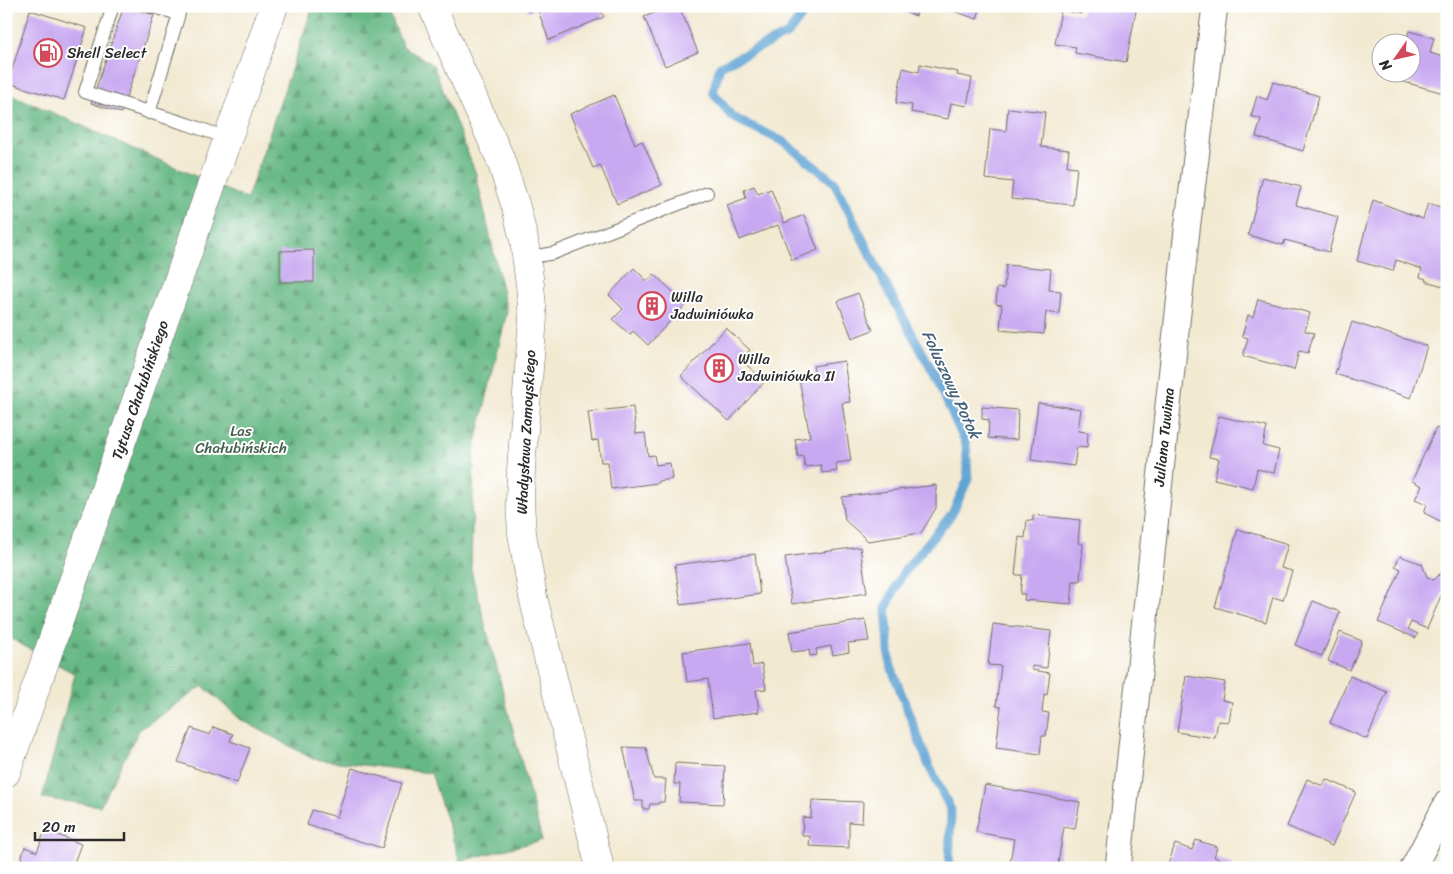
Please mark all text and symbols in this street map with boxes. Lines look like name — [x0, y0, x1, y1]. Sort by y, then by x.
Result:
north arrow — [1370, 32, 1420, 82]
fuel station icon: Shell Select — [33, 38, 63, 68]
place label: Shell Select — [67, 40, 148, 66]
text: N — [1372, 54, 1399, 77]
place label: Willa Jadwiniówka — [670, 284, 754, 327]
building icon: Willa Jadwiniówka — [637, 291, 667, 321]
street label: Tytusa Chałubińskiego — [104, 316, 176, 463]
water label: Foluszowy Potok — [914, 325, 991, 446]
place label: Willa Jadwiniówka II — [737, 346, 836, 389]
street label: Władysława Zamoyskiego — [509, 349, 543, 515]
building icon: Willa Jadwiniówka II — [704, 353, 734, 383]
street label: Juliana Tuwima — [1146, 386, 1182, 489]
park label: Las Chałubińskich — [195, 418, 287, 461]
scale bar — [35, 809, 124, 841]
text: 20 m — [42, 814, 76, 840]

